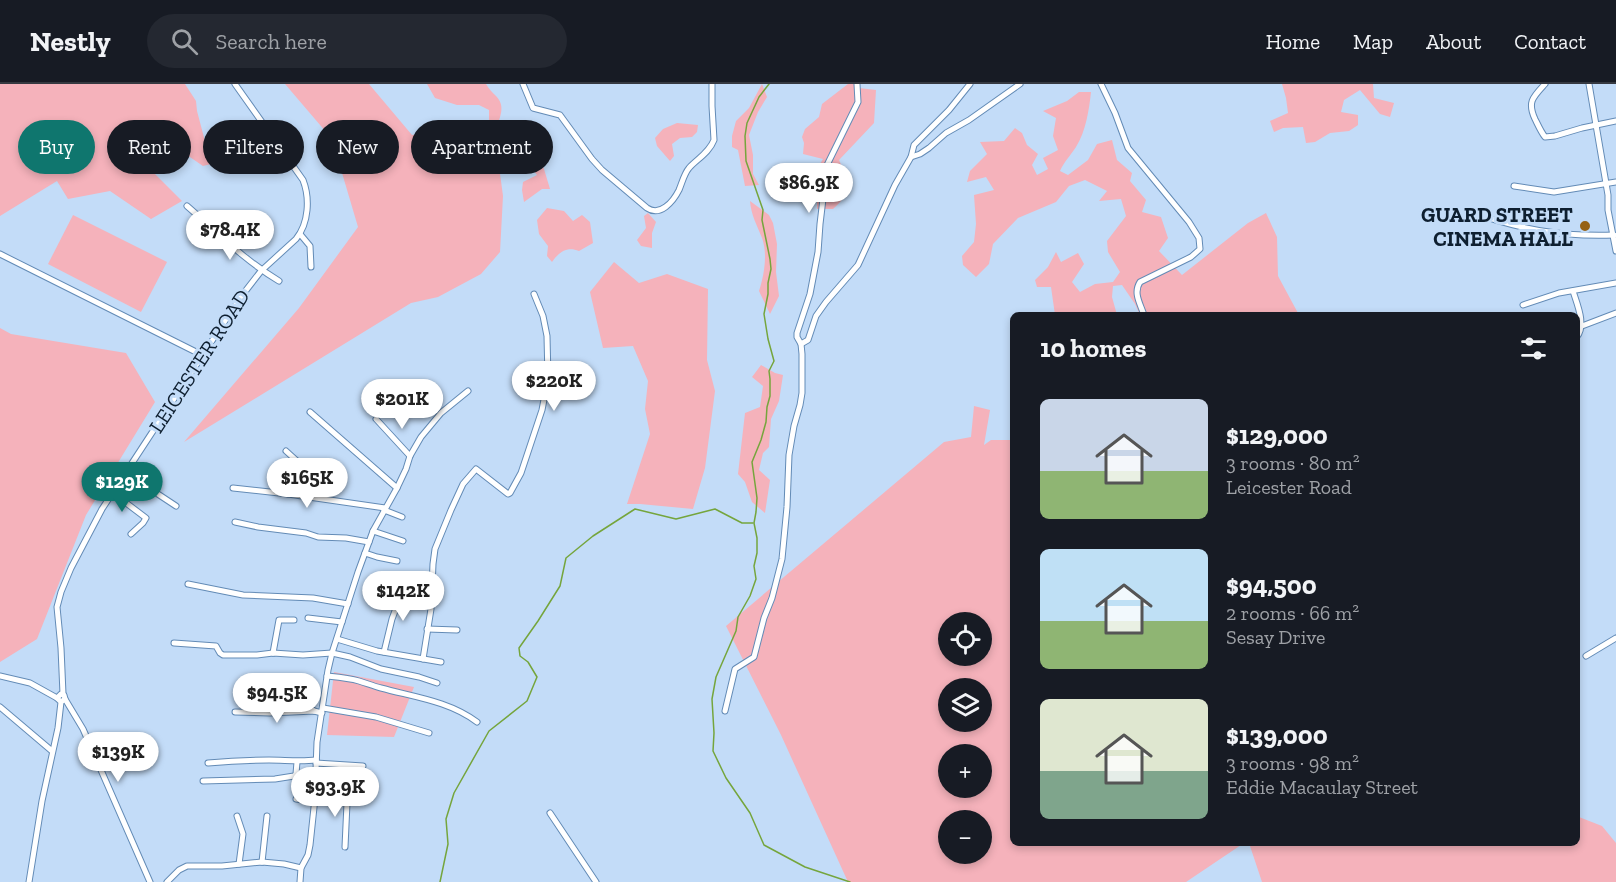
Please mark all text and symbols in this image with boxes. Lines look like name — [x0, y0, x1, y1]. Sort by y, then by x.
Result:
search box — [147, 14, 567, 68]
text: Nestly — [30, 25, 111, 58]
icon: search — [168, 25, 201, 58]
text: Search here — [216, 28, 327, 55]
text: Home — [1266, 29, 1320, 54]
text: Map — [1353, 29, 1393, 54]
text: About — [1426, 29, 1481, 54]
text: Contact — [1514, 29, 1586, 54]
chip: Buy — [18, 120, 95, 174]
chip: Rent — [107, 120, 191, 174]
chip: Filters — [203, 120, 304, 174]
chip: New — [316, 120, 399, 174]
chip: Apartment — [411, 120, 553, 174]
pin: $86.9K — [760, 163, 858, 214]
text: $86.9K — [779, 170, 839, 194]
place label: GUARD STREET CINEMA HALL — [1421, 202, 1573, 251]
pin: $78.4K — [181, 210, 279, 261]
text: $78.4K — [200, 217, 260, 241]
marker: GUARD STREET CINEMA HALL — [1578, 219, 1592, 233]
street label: LEICESTER ROAD — [143, 284, 255, 438]
text: 10 homes — [1040, 332, 1146, 364]
icon: filters — [1517, 332, 1550, 365]
pin: $220K — [512, 361, 596, 412]
text: $220K — [526, 368, 582, 392]
pin: $201K — [360, 379, 444, 430]
text: $201K — [375, 386, 429, 410]
text: $129,000 — [1226, 419, 1328, 451]
icon: home — [1088, 423, 1160, 495]
text: 3 rooms · 80 m² — [1226, 451, 1360, 475]
pin: $165K — [265, 458, 349, 509]
pin: $129K — [80, 462, 164, 513]
text: $165K — [281, 465, 333, 489]
text: $129K — [96, 469, 148, 493]
text: Leicester Road — [1226, 475, 1352, 499]
text: $94,500 — [1226, 569, 1317, 601]
pin: $142K — [361, 571, 445, 622]
icon: home — [1088, 573, 1160, 645]
text: $142K — [376, 578, 430, 602]
text: 2 rooms · 66 m² — [1226, 601, 1359, 625]
map controls — [938, 612, 992, 864]
button: locate — [938, 612, 992, 666]
text: Sesay Drive — [1226, 625, 1325, 649]
pin: $94.5K — [228, 673, 326, 724]
button: layers — [938, 678, 992, 732]
text: $94.5K — [247, 680, 307, 704]
text: $139,000 — [1226, 719, 1328, 751]
icon: home — [1088, 723, 1160, 795]
pin: $139K — [76, 732, 160, 783]
text: $139K — [92, 739, 144, 763]
button: + — [938, 744, 992, 798]
text: 3 rooms · 98 m² — [1226, 751, 1359, 775]
pin: $93.9K — [286, 767, 384, 818]
text: $93.9K — [305, 774, 365, 798]
text: Eddie Macaulay Street — [1226, 775, 1418, 799]
button: − — [938, 810, 992, 864]

